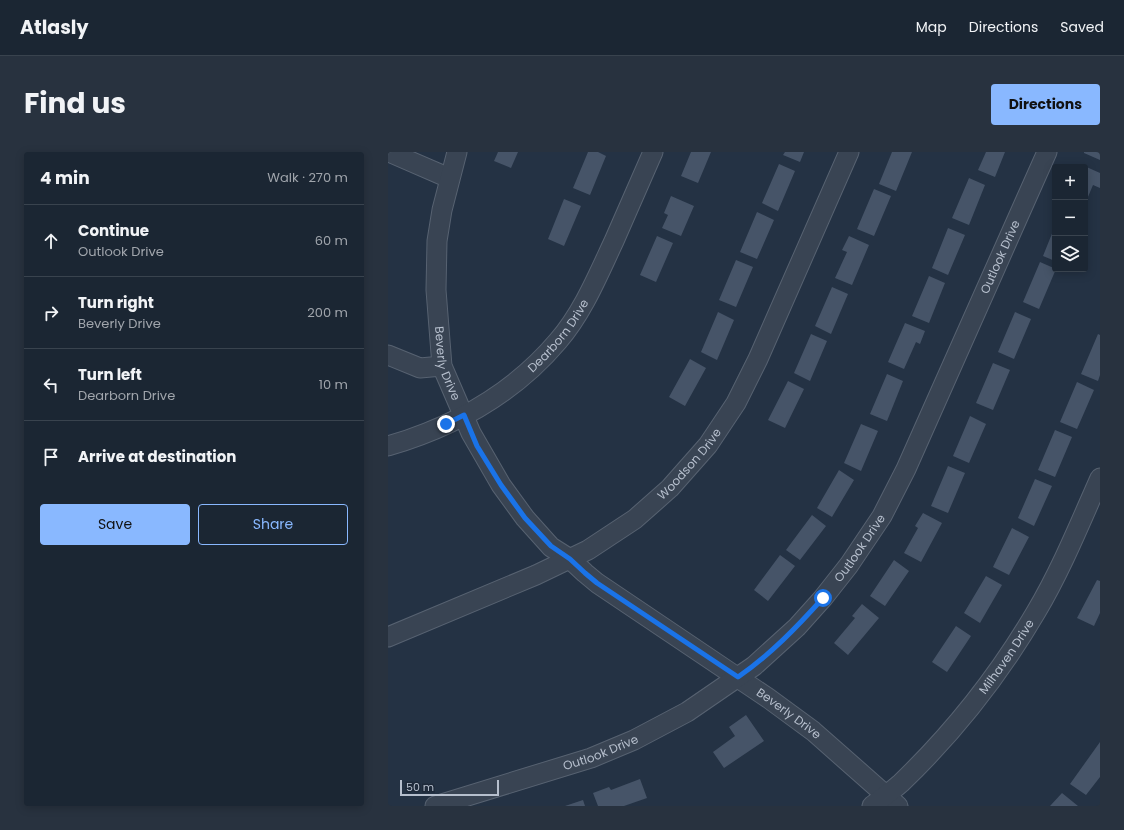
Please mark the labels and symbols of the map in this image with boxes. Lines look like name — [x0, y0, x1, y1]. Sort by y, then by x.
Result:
street label: Outlook Drive — [976, 217, 1024, 296]
street label: Dearborn Drive — [524, 296, 592, 376]
street label: Beverly Drive — [431, 326, 465, 403]
route end — [437, 415, 455, 433]
street label: Woodson Drive — [653, 425, 725, 503]
street label: Outlook Drive — [830, 511, 889, 585]
route start — [814, 589, 832, 607]
street label: Milhaven Drive — [975, 616, 1038, 697]
street label: Beverly Drive — [753, 684, 825, 743]
street label: Outlook Drive — [561, 730, 641, 774]
scale bar — [400, 778, 499, 797]

